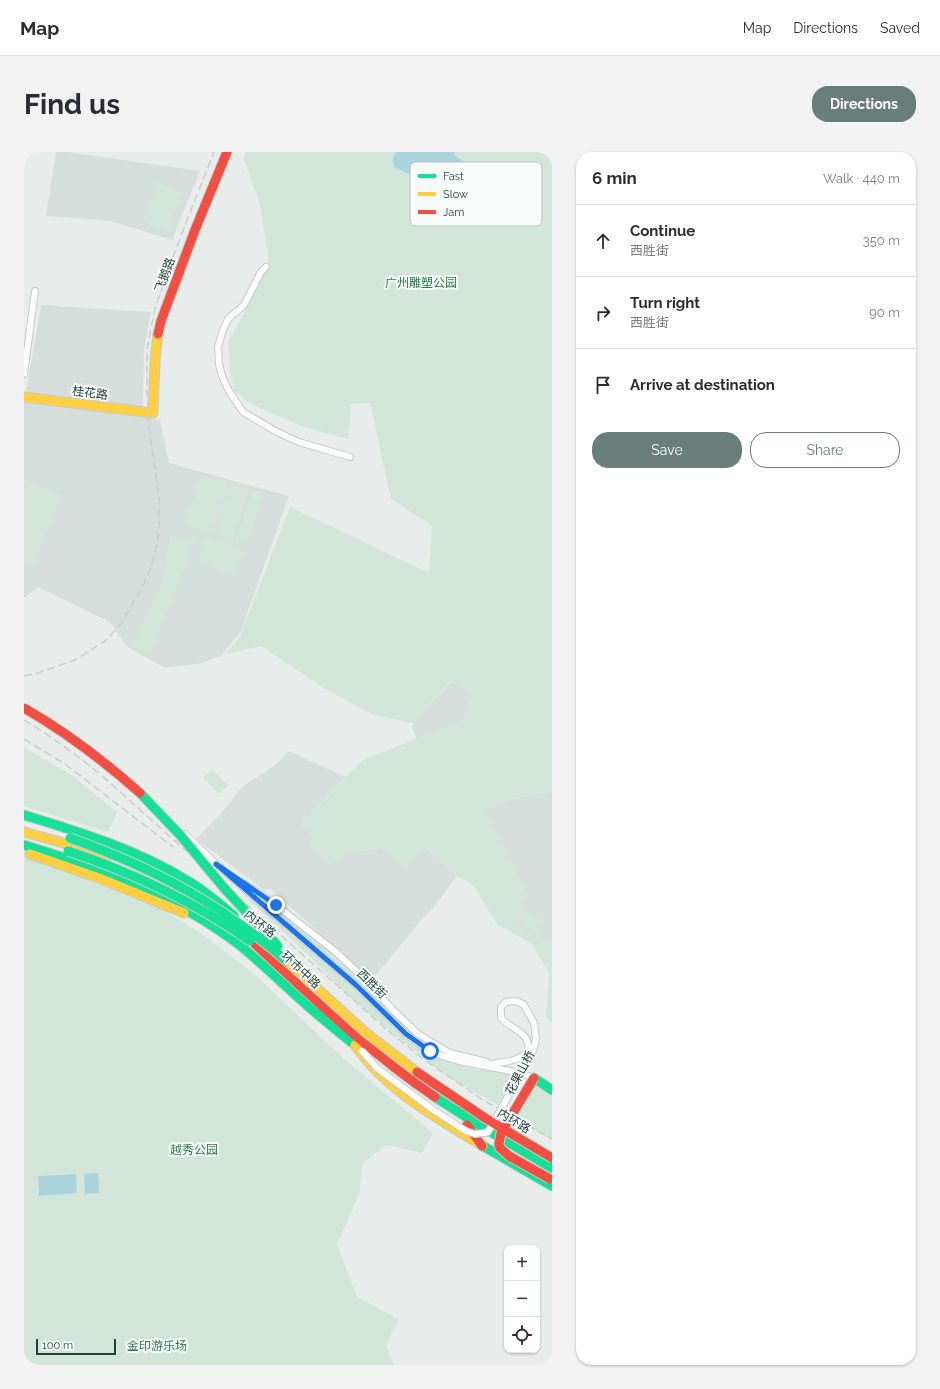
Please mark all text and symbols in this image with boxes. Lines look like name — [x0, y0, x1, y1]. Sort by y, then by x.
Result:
text: Map — [20, 17, 59, 39]
text: Map — [743, 20, 771, 36]
text: Directions — [793, 20, 858, 36]
text: Saved — [880, 20, 920, 36]
button: Directions — [812, 86, 916, 122]
text: Find us — [24, 88, 120, 121]
legend — [410, 162, 542, 226]
text: 6 min — [592, 168, 637, 188]
text: Fast — [443, 170, 464, 183]
text: Walk · 440 m — [823, 171, 900, 186]
text: Slow — [443, 188, 468, 201]
text: Jam — [443, 206, 464, 219]
text: Continue — [630, 222, 695, 240]
icon: ahead — [592, 230, 614, 252]
text: 350 m — [863, 233, 900, 248]
text: 西胜街 — [630, 243, 669, 258]
street label: 飞鹅路 — [152, 256, 178, 294]
park label: 广州雕塑公园 — [385, 276, 457, 290]
text: Turn right — [630, 294, 700, 312]
icon: right — [592, 302, 614, 324]
text: 90 m — [869, 305, 900, 320]
text: 西胜街 — [630, 315, 669, 330]
icon: arrive — [592, 374, 614, 396]
text: Arrive at destination — [630, 376, 775, 394]
street label: 桂花路 — [71, 384, 109, 402]
button: Save — [592, 432, 742, 468]
button: Share — [750, 432, 900, 468]
route end — [267, 896, 285, 914]
street label: 内环路 — [242, 907, 278, 941]
street label: 环市中路 — [279, 949, 323, 991]
street label: 西胜街 — [354, 966, 390, 1002]
route start — [421, 1042, 439, 1060]
street label: 花果山桥 — [503, 1049, 537, 1097]
street label: 内环路 — [495, 1106, 533, 1136]
park label: 越秀公园 — [170, 1143, 218, 1157]
map controls — [504, 1245, 540, 1353]
button: + — [504, 1245, 540, 1281]
button: − — [504, 1281, 540, 1317]
button: locate — [504, 1317, 540, 1353]
scale bar — [36, 1337, 116, 1356]
text: 100 m — [42, 1339, 73, 1352]
park label: 金印游乐场 — [127, 1339, 187, 1353]

